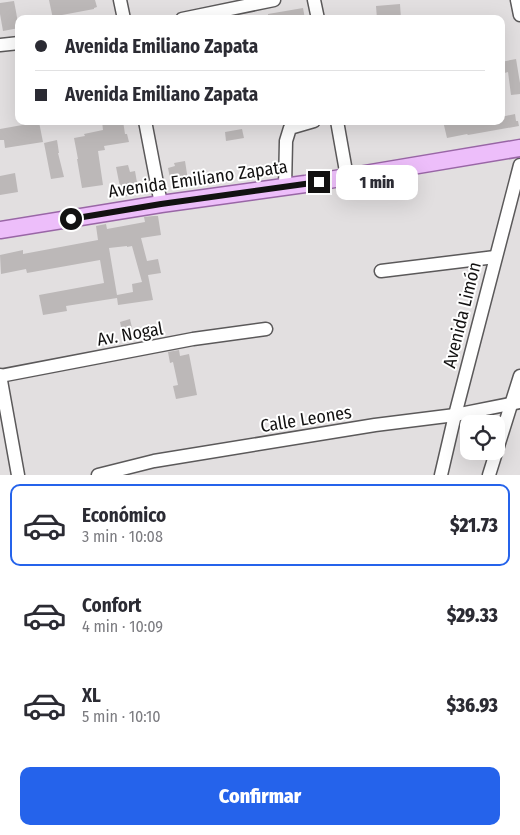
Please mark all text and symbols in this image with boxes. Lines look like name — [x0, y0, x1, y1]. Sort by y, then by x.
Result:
text: Avenida Emiliano Zapata — [65, 35, 258, 58]
text: Avenida Emiliano Zapata — [65, 83, 258, 106]
street label: Avenida Emiliano Zapata — [107, 156, 289, 202]
callout: 1 min — [336, 164, 419, 200]
route end — [308, 171, 330, 193]
text: 1 min — [360, 173, 394, 192]
route start — [60, 208, 82, 230]
street label: Avenida Limón — [438, 260, 486, 370]
street label: Av. Nogal — [95, 317, 165, 351]
street label: Calle Leones — [259, 401, 354, 437]
map controls — [460, 415, 505, 460]
button: locate — [460, 415, 505, 460]
icon: car — [22, 503, 67, 548]
text: Económico — [82, 504, 166, 527]
text: $21.73 — [450, 514, 498, 537]
text: 3 min · 10:08 — [82, 527, 163, 546]
icon: car — [22, 593, 67, 638]
text: Confort — [82, 594, 142, 617]
text: $29.33 — [447, 604, 498, 627]
text: 4 min · 10:09 — [82, 617, 163, 636]
icon: car — [22, 683, 67, 728]
text: XL — [82, 684, 101, 707]
text: $36.93 — [446, 694, 498, 717]
text: 5 min · 10:10 — [82, 707, 161, 726]
button: Confirmar — [20, 767, 500, 825]

